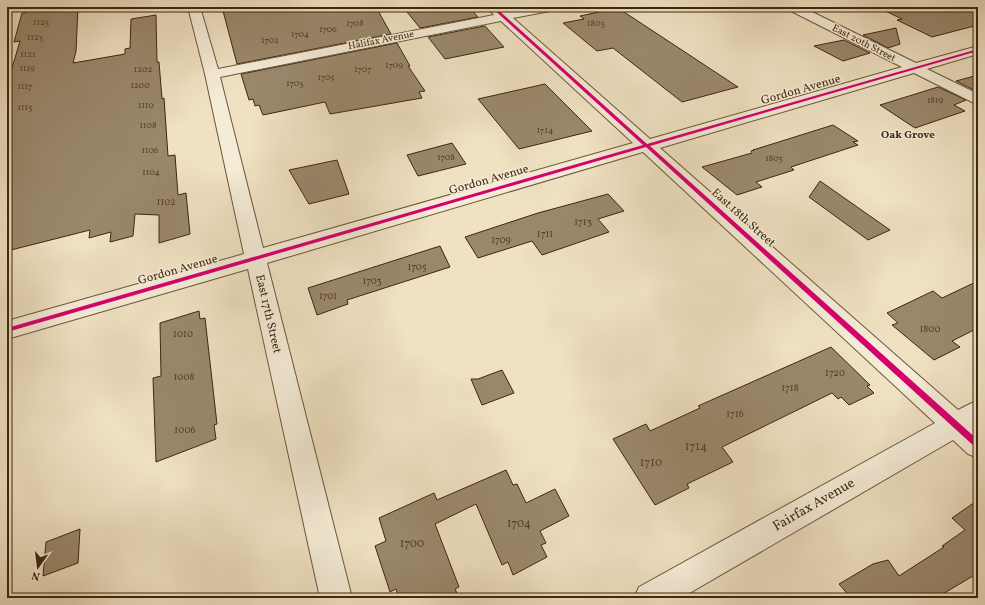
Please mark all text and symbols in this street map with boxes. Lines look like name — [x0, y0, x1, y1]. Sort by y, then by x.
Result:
house number: 1125 — [33, 16, 49, 29]
house number: 1708 — [346, 17, 364, 30]
house number: 1803 — [587, 17, 605, 30]
street label: East 20th Street — [830, 21, 899, 65]
house number: 1706 — [319, 23, 337, 36]
street label: Halifax Avenue — [347, 27, 415, 53]
house number: 1704 — [291, 28, 309, 41]
house number: 1123 — [27, 31, 43, 44]
house number: 1702 — [261, 34, 279, 47]
house number: 1121 — [20, 48, 36, 61]
house number: 1709 — [385, 59, 403, 72]
house number: 1119 — [19, 62, 35, 75]
house number: 1202 — [134, 63, 152, 76]
house number: 1707 — [354, 63, 372, 76]
house number: 1705 — [317, 71, 335, 84]
street label: Gordon Avenue — [759, 71, 843, 109]
house number: 1703 — [286, 77, 304, 90]
house number: 1200 — [130, 79, 150, 92]
house number: 1117 — [18, 80, 32, 93]
house number: 1819 — [927, 94, 943, 107]
house number: 1110 — [138, 99, 155, 112]
house number: 1115 — [18, 101, 32, 114]
house number: 1108 — [140, 119, 157, 132]
house number: 1714 — [537, 124, 553, 137]
district label: Oak Grove — [881, 128, 935, 143]
house number: 1106 — [141, 144, 159, 157]
house number: 1708 — [437, 151, 455, 164]
house number: 1805 — [765, 152, 783, 165]
street label: Gordon Avenue — [447, 161, 531, 199]
house number: 1104 — [142, 166, 160, 179]
street label: East 18th Street — [708, 185, 778, 251]
house number: 1102 — [156, 195, 176, 209]
house number: 1713 — [574, 215, 592, 229]
house number: 1711 — [537, 227, 553, 241]
house number: 1709 — [491, 233, 511, 247]
street label: Gordon Avenue — [136, 251, 220, 289]
house number: 1705 — [407, 260, 427, 274]
street label: East 17th Street — [251, 273, 285, 355]
house number: 1703 — [362, 274, 382, 288]
house number: 1701 — [319, 289, 337, 303]
house number: 1800 — [919, 322, 941, 336]
house number: 1010 — [173, 327, 193, 341]
house number: 1720 — [825, 366, 845, 380]
house number: 1008 — [173, 370, 195, 384]
house number: 1718 — [781, 381, 799, 395]
house number: 1716 — [726, 407, 744, 421]
house number: 1006 — [174, 423, 196, 437]
house number: 1714 — [685, 439, 707, 455]
house number: 1710 — [640, 455, 662, 471]
street label: Fairfax Avenue — [770, 474, 859, 536]
house number: 1704 — [507, 516, 531, 532]
house number: 1700 — [400, 536, 424, 552]
north arrow — [18, 547, 58, 587]
text: N — [30, 567, 42, 583]

